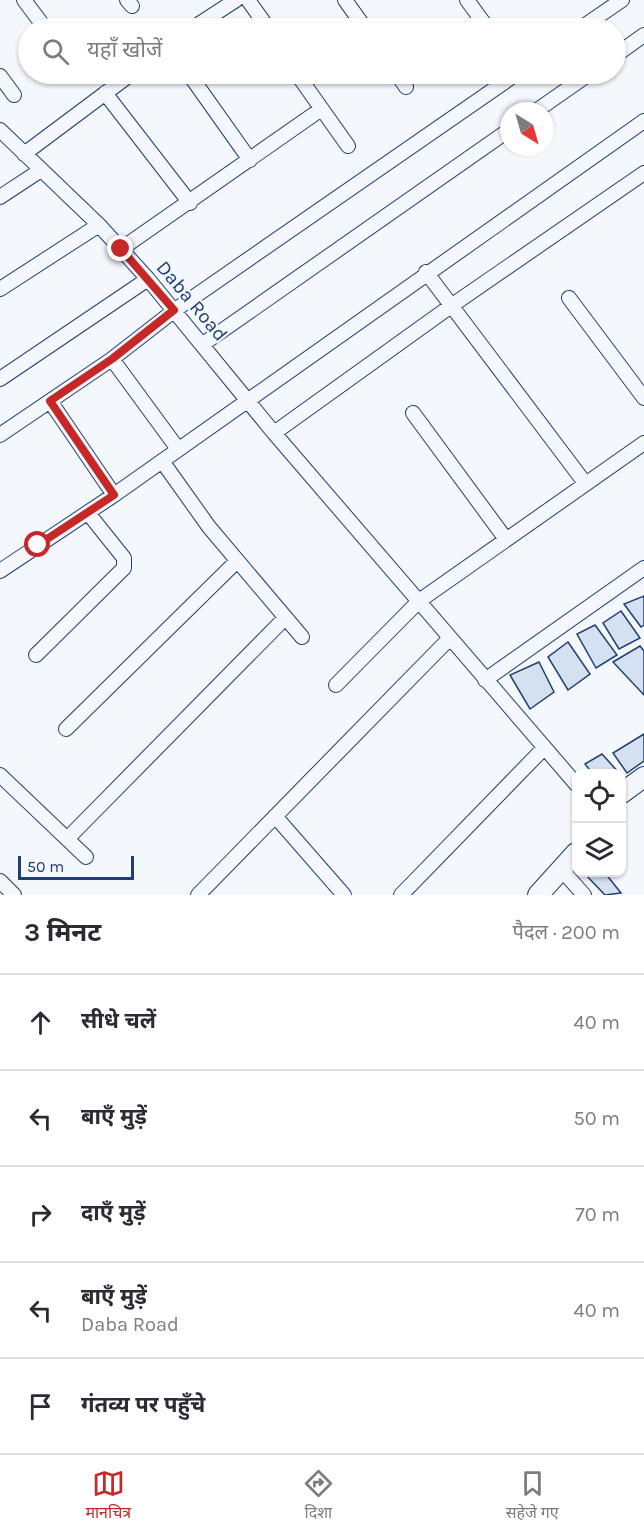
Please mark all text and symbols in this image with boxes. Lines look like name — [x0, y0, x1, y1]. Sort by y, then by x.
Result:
search box — [18, 18, 626, 84]
icon: search — [39, 35, 72, 68]
text: यहाँ खोजें — [87, 37, 162, 63]
north arrow — [500, 102, 554, 156]
route end — [107, 235, 133, 261]
street label: Daba Road — [152, 256, 232, 346]
route start — [24, 531, 50, 557]
map controls — [572, 769, 626, 877]
button: locate — [572, 769, 626, 823]
button: layers — [572, 823, 626, 877]
scale bar — [18, 853, 134, 881]
text: 50 m — [27, 857, 64, 876]
text: 3 मिनट — [24, 917, 101, 948]
text: पैदल · 200 m — [513, 921, 620, 944]
icon: ahead — [24, 1006, 57, 1039]
text: सीधे चलें — [81, 1008, 156, 1034]
text: 40 m — [574, 1011, 620, 1034]
icon: left — [24, 1102, 57, 1135]
text: बाएँ मुड़ें — [81, 1104, 147, 1130]
text: 50 m — [573, 1107, 620, 1130]
icon: right — [24, 1198, 57, 1231]
text: दाएँ मुड़ें — [81, 1200, 146, 1226]
text: 70 m — [575, 1203, 620, 1226]
text: बाएँ मुड़ें — [81, 1284, 147, 1310]
icon: left — [24, 1294, 57, 1327]
text: 40 m — [574, 1299, 620, 1322]
text: Daba Road — [81, 1313, 179, 1336]
icon: arrive — [24, 1390, 57, 1423]
text: गंतव्य पर पहुँचे — [81, 1392, 205, 1418]
tab: मानचित्र — [85, 1467, 131, 1525]
tab: दिशा — [302, 1467, 335, 1525]
tab: सहेजे गए — [506, 1467, 559, 1525]

